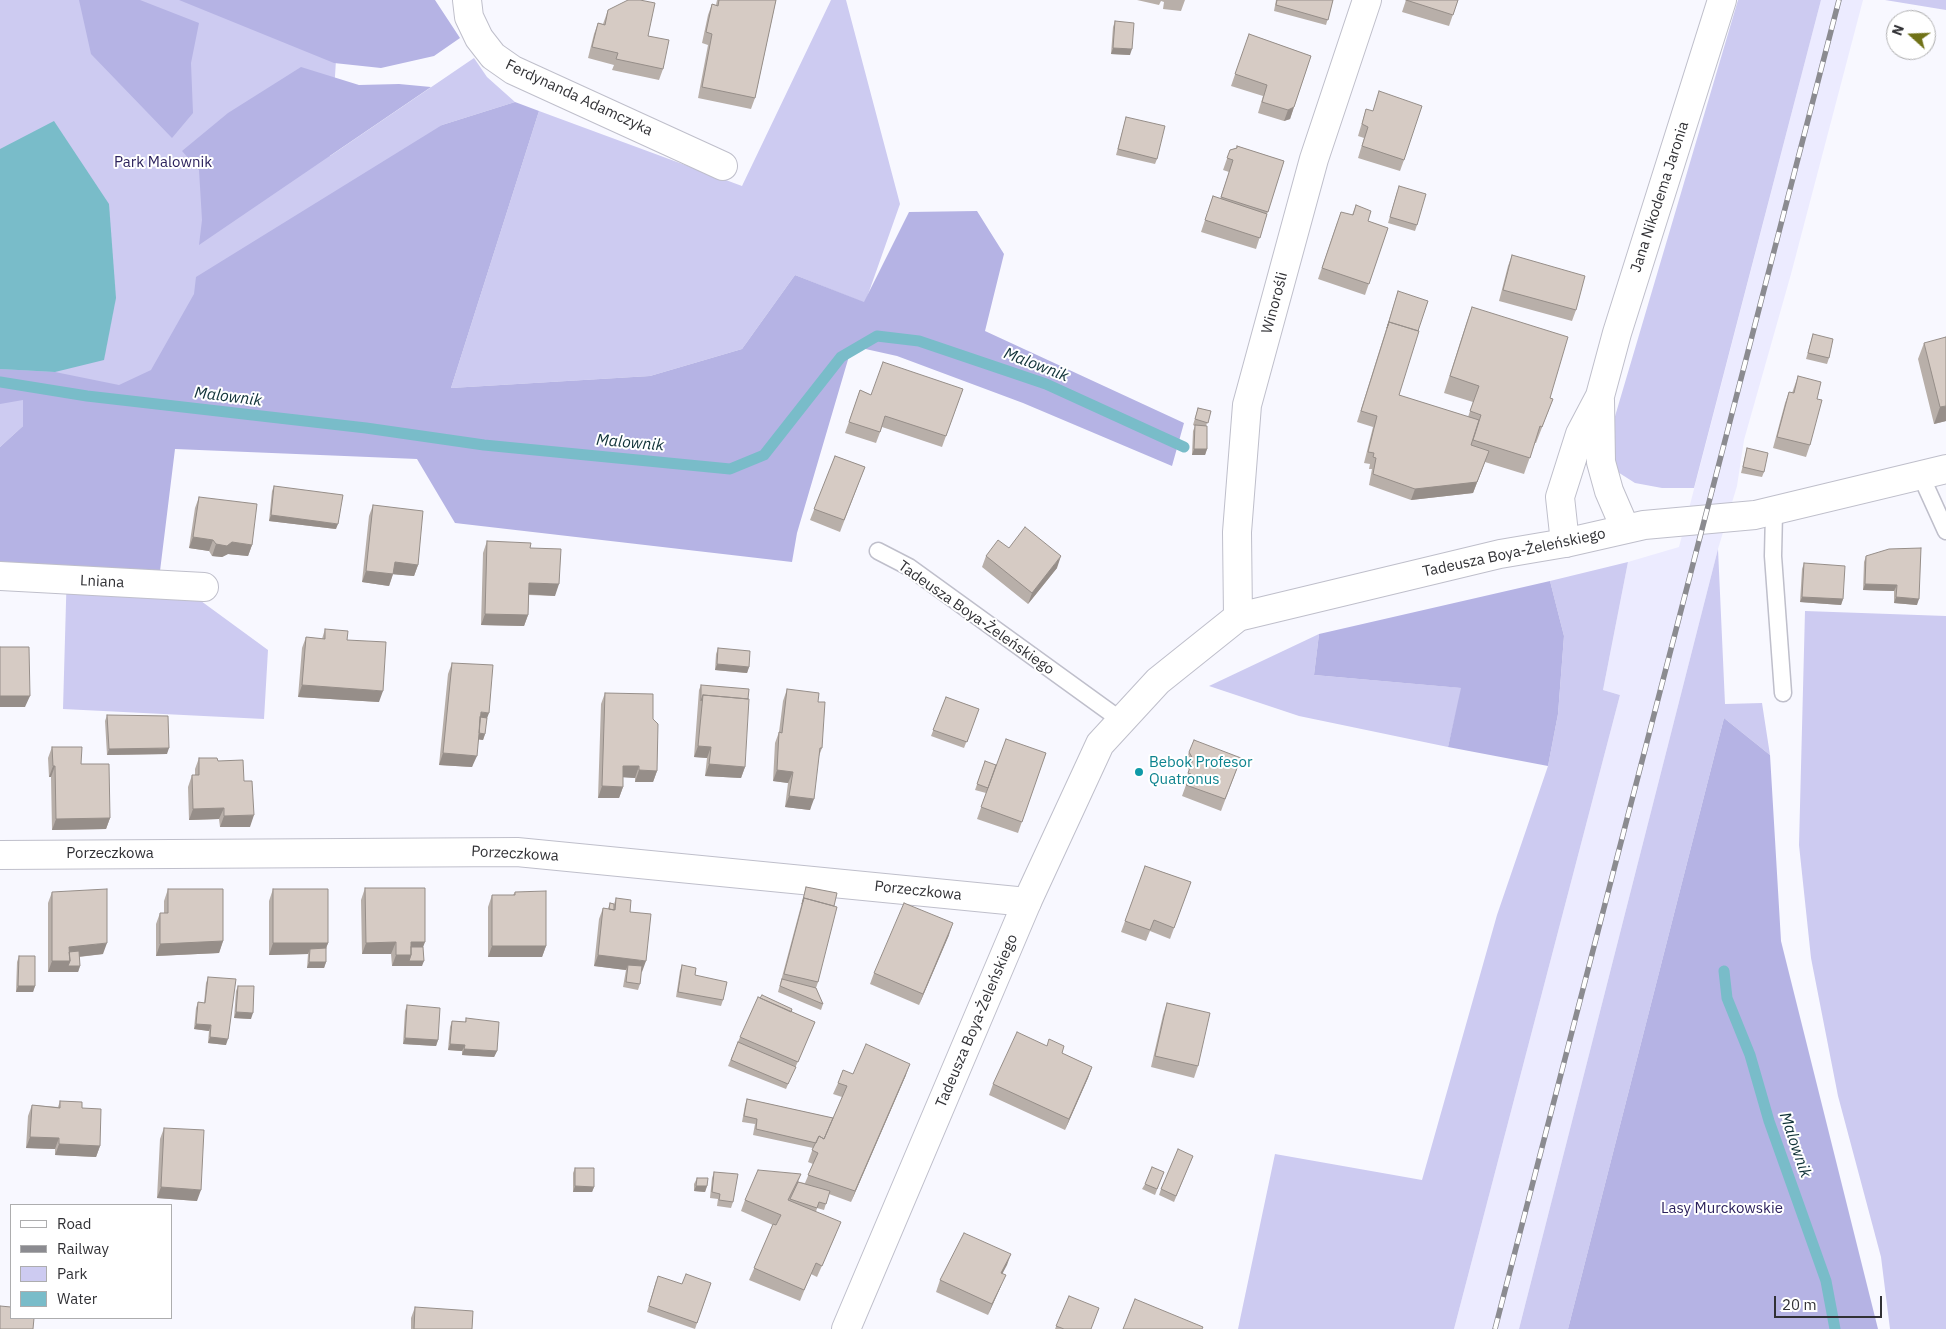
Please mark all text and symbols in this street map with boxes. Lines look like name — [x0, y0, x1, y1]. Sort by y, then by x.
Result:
north arrow — [1886, 10, 1936, 60]
text: N — [1888, 22, 1908, 38]
street label: Ferdynanda Adamczyka — [503, 56, 655, 140]
street label: Jana Nikodema Jaronia — [1627, 119, 1693, 275]
park label: Park Malownik — [114, 154, 212, 172]
street label: Winorośli — [1258, 270, 1292, 336]
water label: Malownik — [1001, 344, 1071, 386]
water label: Malownik — [193, 383, 263, 411]
water label: Malownik — [595, 430, 665, 456]
street label: Tadeusza Boya-Żeleńskiego — [1421, 525, 1607, 581]
street label: Tadeusza Boya-Żeleńskiego — [894, 557, 1058, 679]
street label: Lniana — [79, 572, 125, 592]
place label: Bebok Profesor Quatronus — [1149, 754, 1252, 789]
marker: Bebok Profesor Quatronus — [1133, 766, 1145, 778]
street label: Porzeczkowa — [471, 843, 559, 865]
street label: Porzeczkowa — [66, 845, 154, 863]
street label: Porzeczkowa — [873, 877, 963, 905]
street label: Tadeusza Boya-Żeleńskiego — [932, 932, 1022, 1110]
water label: Malownik — [1775, 1110, 1815, 1180]
park label: Lasy Murckowskie — [1661, 1200, 1783, 1218]
legend — [10, 1204, 172, 1319]
text: Road — [57, 1214, 92, 1233]
text: Railway — [57, 1239, 109, 1258]
text: Park — [57, 1264, 87, 1283]
scale bar — [1776, 1286, 1884, 1318]
text: Water — [57, 1289, 97, 1308]
text: 20 m — [1782, 1295, 1817, 1314]

